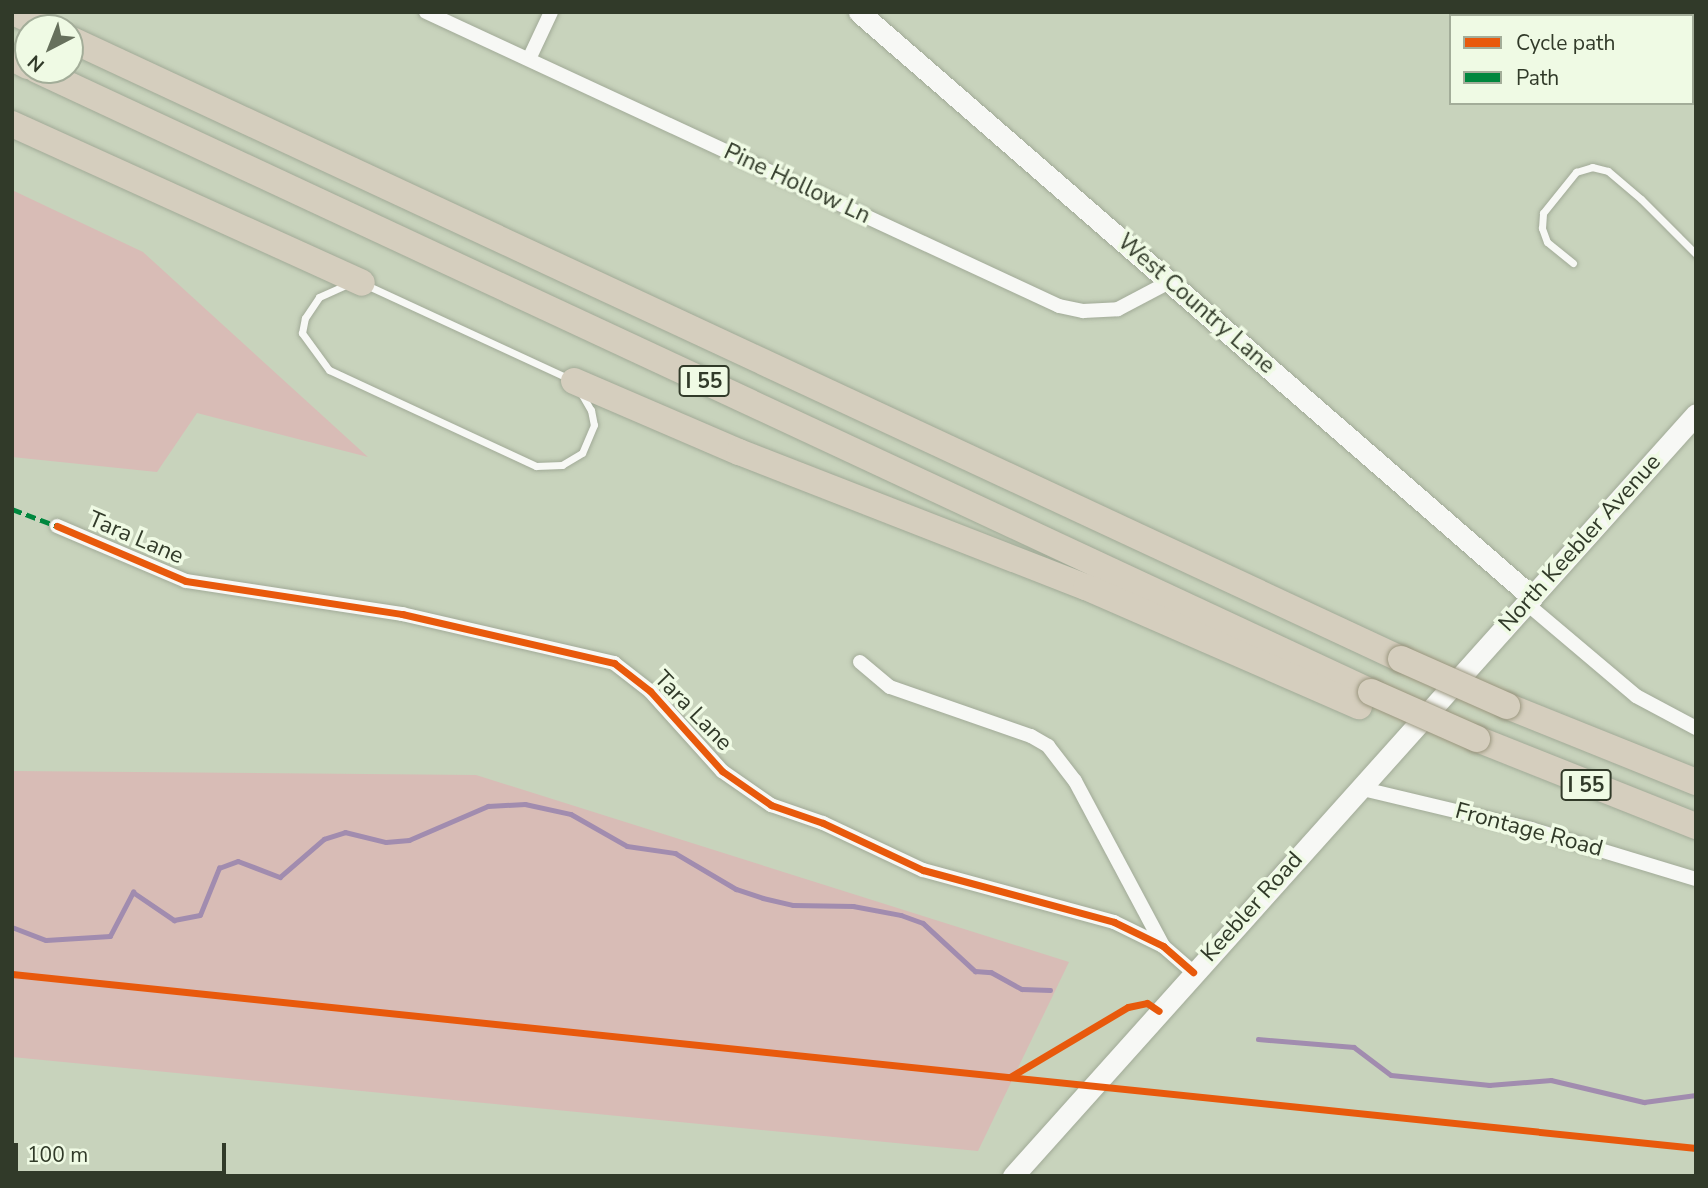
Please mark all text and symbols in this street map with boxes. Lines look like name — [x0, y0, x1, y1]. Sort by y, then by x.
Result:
north arrow — [14, 14, 84, 84]
legend — [1449, 14, 1694, 105]
text: Cycle path — [1516, 29, 1615, 57]
text: N — [22, 49, 50, 78]
text: Path — [1516, 64, 1559, 92]
street label: Pine Hollow Ln — [719, 138, 875, 230]
street label: West Country Lane — [1112, 228, 1280, 380]
road number: I 55 — [678, 364, 730, 398]
street label: North Keebler Avenue — [1493, 449, 1667, 637]
street label: Tara Lane — [84, 506, 188, 570]
street label: Tara Lane — [648, 665, 738, 757]
road number: I 55 — [1560, 768, 1612, 802]
street label: Frontage Road — [1452, 797, 1606, 863]
street label: Keebler Road — [1195, 846, 1309, 968]
scale bar — [18, 1128, 229, 1172]
text: 100 m — [27, 1141, 88, 1169]

